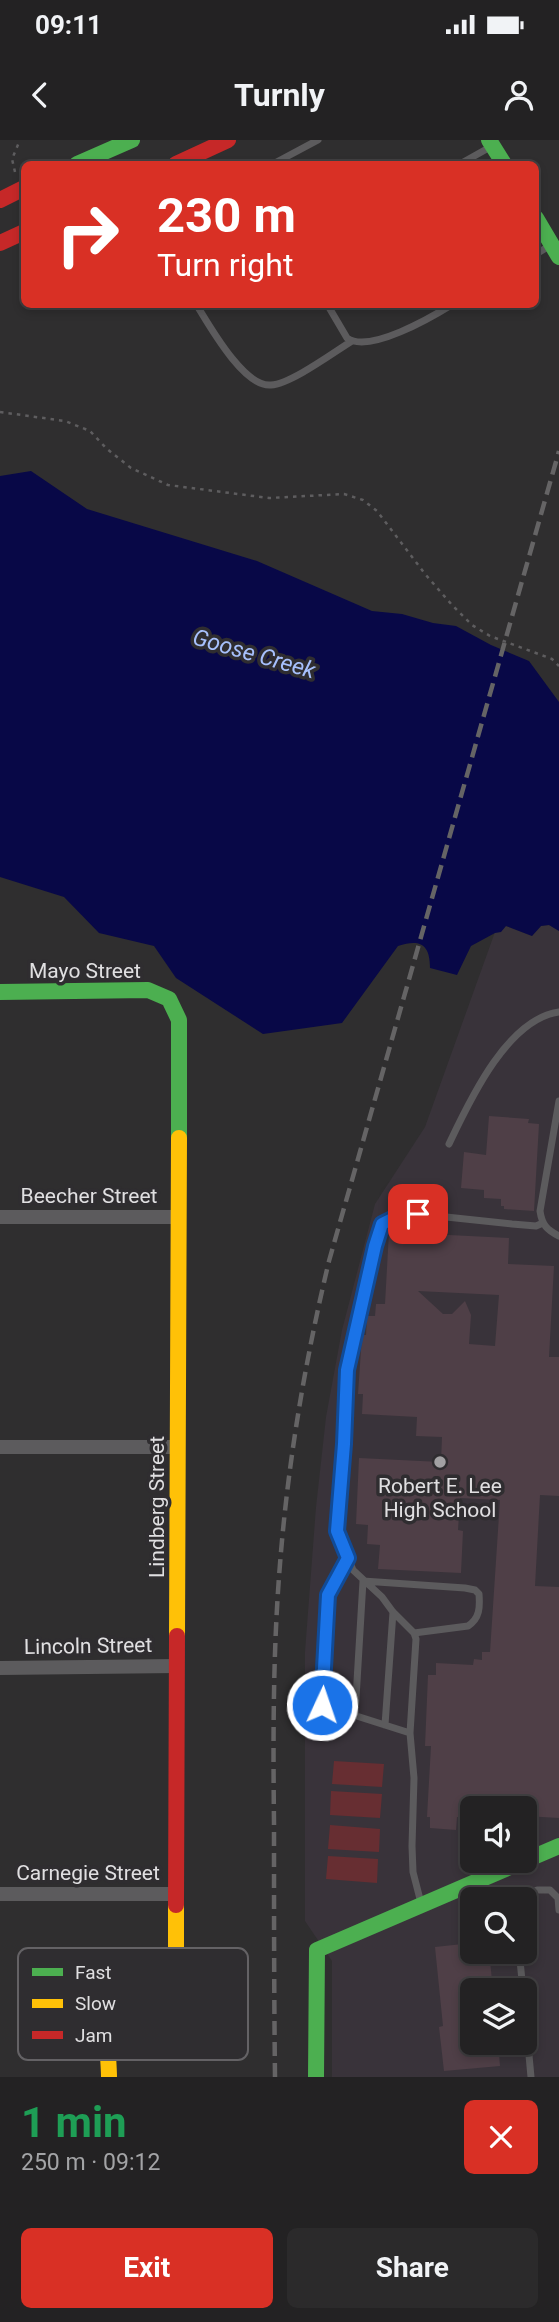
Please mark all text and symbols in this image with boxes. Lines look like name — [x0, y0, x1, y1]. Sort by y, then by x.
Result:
text: 09:11 — [35, 10, 102, 40]
icon: back — [21, 76, 59, 114]
text: Turnly — [234, 76, 325, 114]
icon: person — [500, 76, 538, 114]
text: 230 m — [157, 187, 296, 244]
icon: right — [42, 189, 133, 280]
text: Turn right — [157, 246, 293, 284]
water label: Goose Creek — [189, 624, 319, 685]
street label: Mayo Street — [29, 959, 141, 983]
street label: Beecher Street — [21, 1184, 158, 1208]
pin — [388, 1184, 448, 1244]
icon: arrive — [399, 1195, 437, 1233]
street label: Lindberg Street — [145, 1436, 169, 1578]
marker: Robert E. Lee High School — [432, 1454, 448, 1470]
place label: Robert E. Lee High School — [378, 1474, 502, 1522]
street label: Lincoln Street — [24, 1633, 152, 1659]
position arrow — [285, 1668, 359, 1742]
map controls — [460, 1796, 537, 2055]
button: sound — [460, 1796, 537, 1873]
street label: Carnegie Street — [16, 1861, 160, 1885]
button: search — [460, 1887, 537, 1964]
legend — [18, 1948, 248, 2060]
text: Fast — [75, 1961, 112, 1984]
button: layers — [460, 1978, 537, 2055]
text: Slow — [75, 1992, 116, 2015]
text: Jam — [75, 2024, 112, 2047]
text: 1 min — [21, 2098, 127, 2147]
button: close — [464, 2100, 538, 2174]
text: 250 m · 09:12 — [21, 2149, 160, 2176]
button: Exit — [21, 2228, 273, 2308]
button: Share — [287, 2228, 538, 2308]

